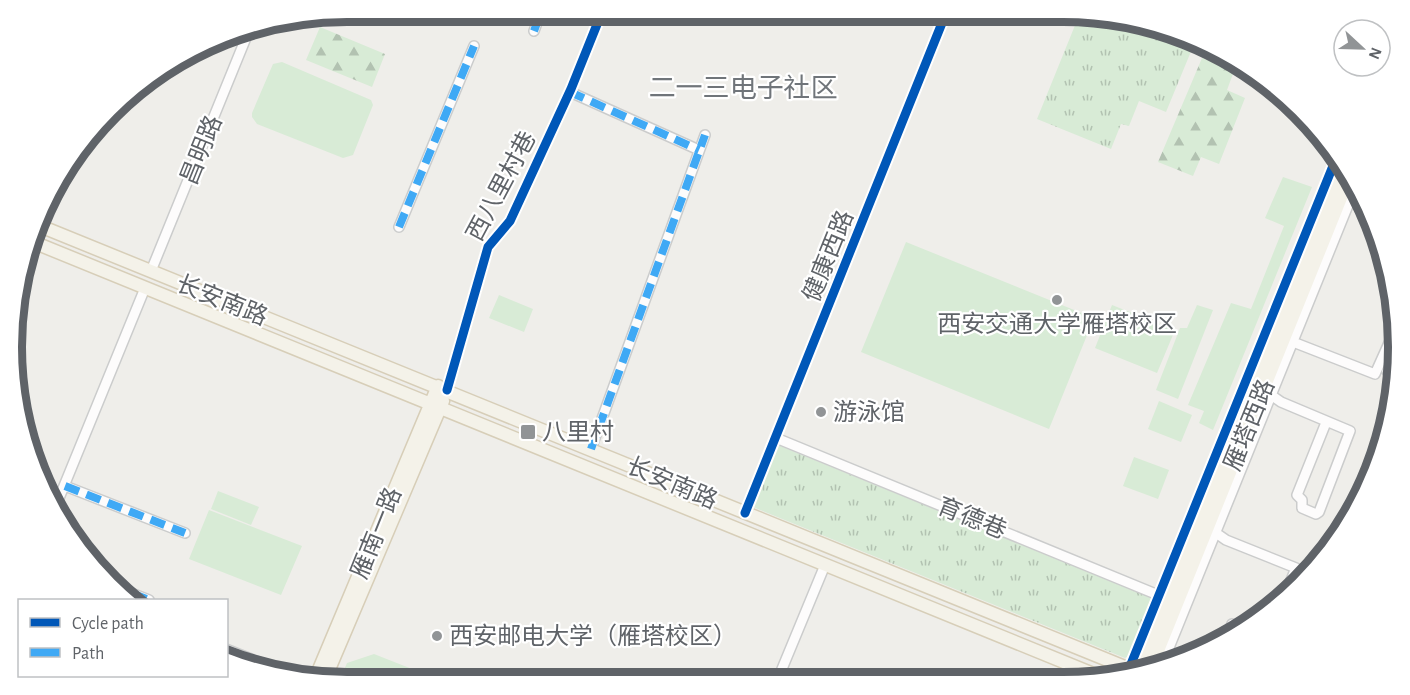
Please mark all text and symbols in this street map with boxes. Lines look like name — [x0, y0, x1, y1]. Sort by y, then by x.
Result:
north arrow — [1332, 18, 1392, 78]
text: N — [1365, 45, 1384, 61]
district label: 二一三电子社区 — [649, 74, 838, 102]
street label: 昌明路 — [175, 112, 227, 188]
street label: 西八里村巷 — [461, 127, 541, 245]
street label: 健康西路 — [798, 207, 858, 305]
street label: 长安南路 — [173, 270, 271, 330]
marker: 西安交通大学雁塔校区 — [1050, 293, 1064, 307]
place label: 西安交通大学雁塔校区 — [937, 311, 1177, 337]
street label: 雁塔西路 — [1219, 376, 1279, 474]
place label: 游泳馆 — [833, 399, 905, 425]
marker: 游泳馆 — [814, 405, 828, 419]
place label: 八里村 — [542, 419, 614, 445]
marker: 八里村 — [519, 423, 537, 441]
street label: 长安南路 — [623, 452, 721, 514]
street label: 雁南一路 — [346, 484, 406, 582]
street label: 育德巷 — [934, 492, 1010, 544]
legend — [18, 599, 228, 677]
text: Cycle path — [72, 615, 144, 633]
place label: 西安邮电大学（雁塔校区） — [449, 623, 737, 649]
marker: 西安邮电大学（雁塔校区） — [430, 629, 444, 643]
text: Path — [72, 645, 104, 663]

